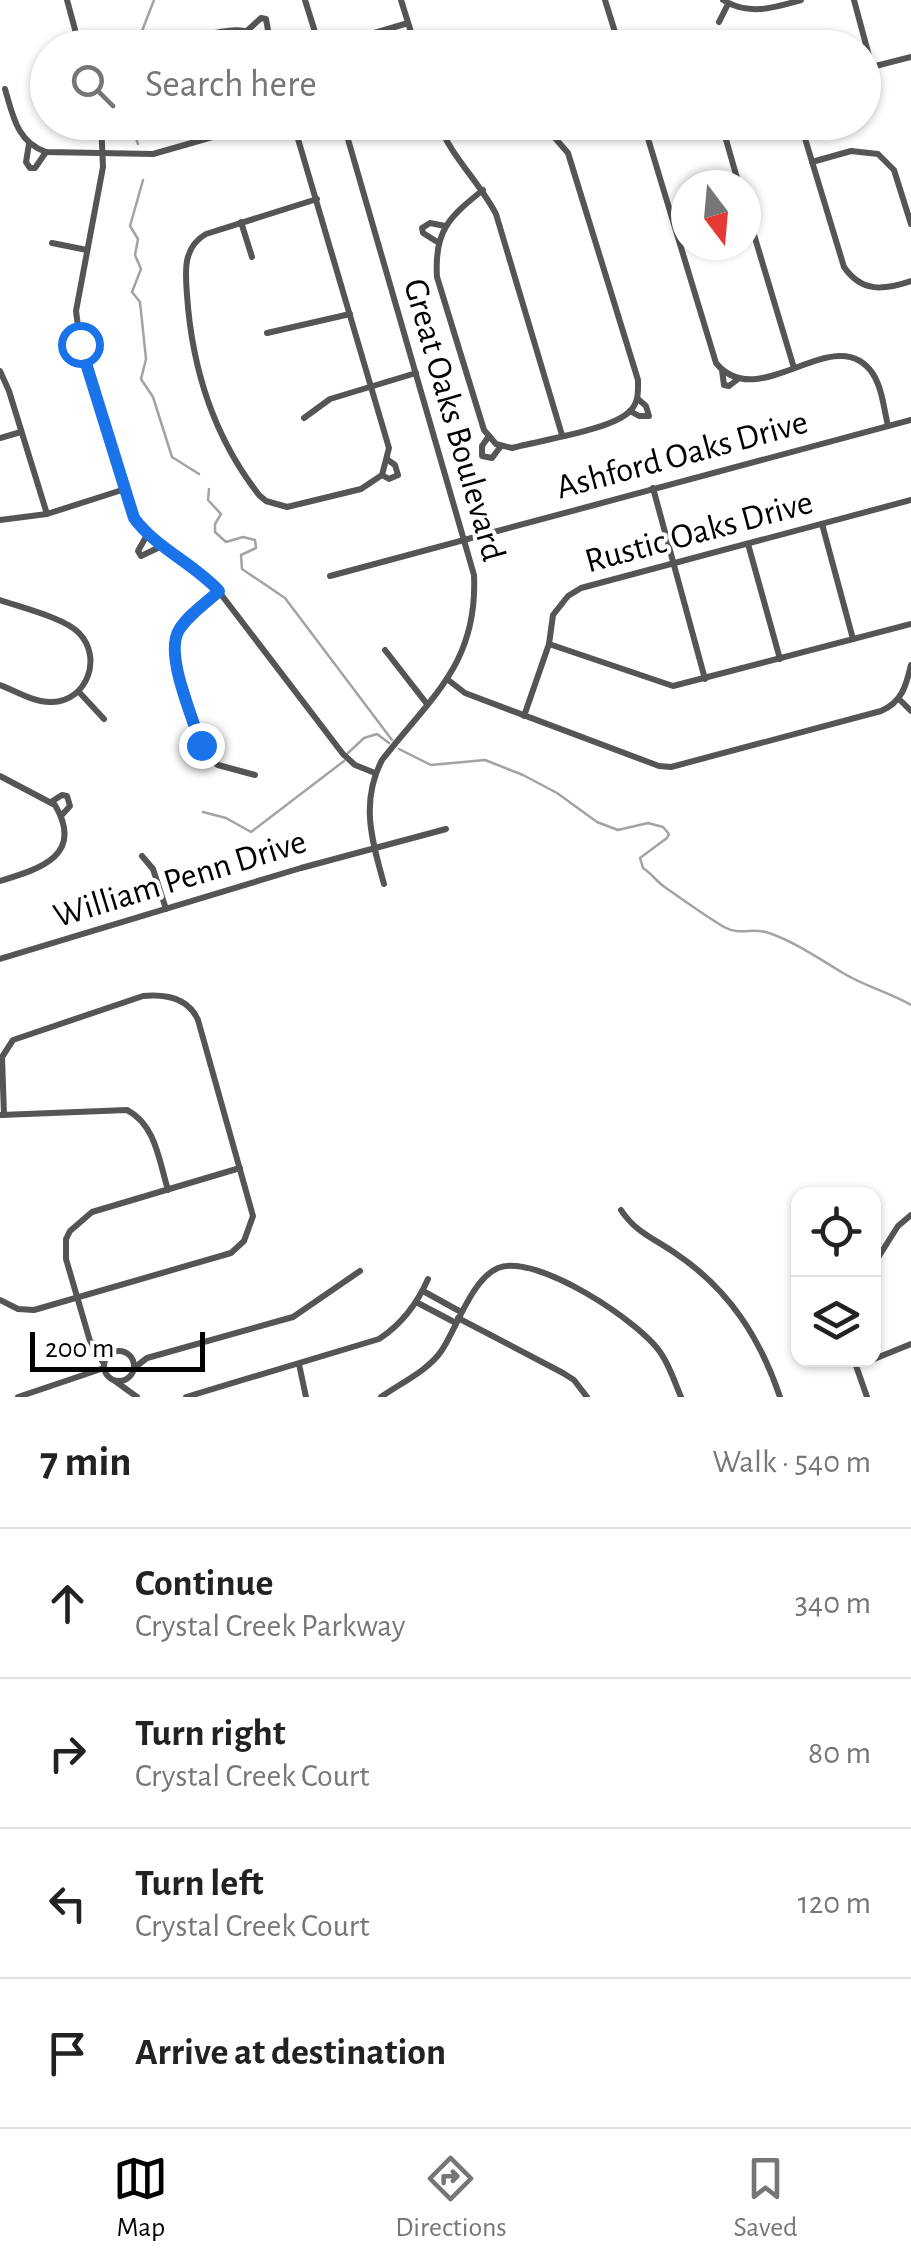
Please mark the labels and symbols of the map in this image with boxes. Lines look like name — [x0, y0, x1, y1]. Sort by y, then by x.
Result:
north arrow — [671, 170, 761, 260]
street label: Great Oaks Boulevard — [397, 275, 511, 565]
route start — [58, 322, 104, 368]
street label: Ashford Oaks Drive — [552, 405, 812, 505]
street label: Rustic Oaks Drive — [581, 485, 817, 579]
route end — [179, 723, 225, 769]
street label: William Penn Drive — [49, 824, 311, 934]
scale bar — [30, 1327, 205, 1372]

